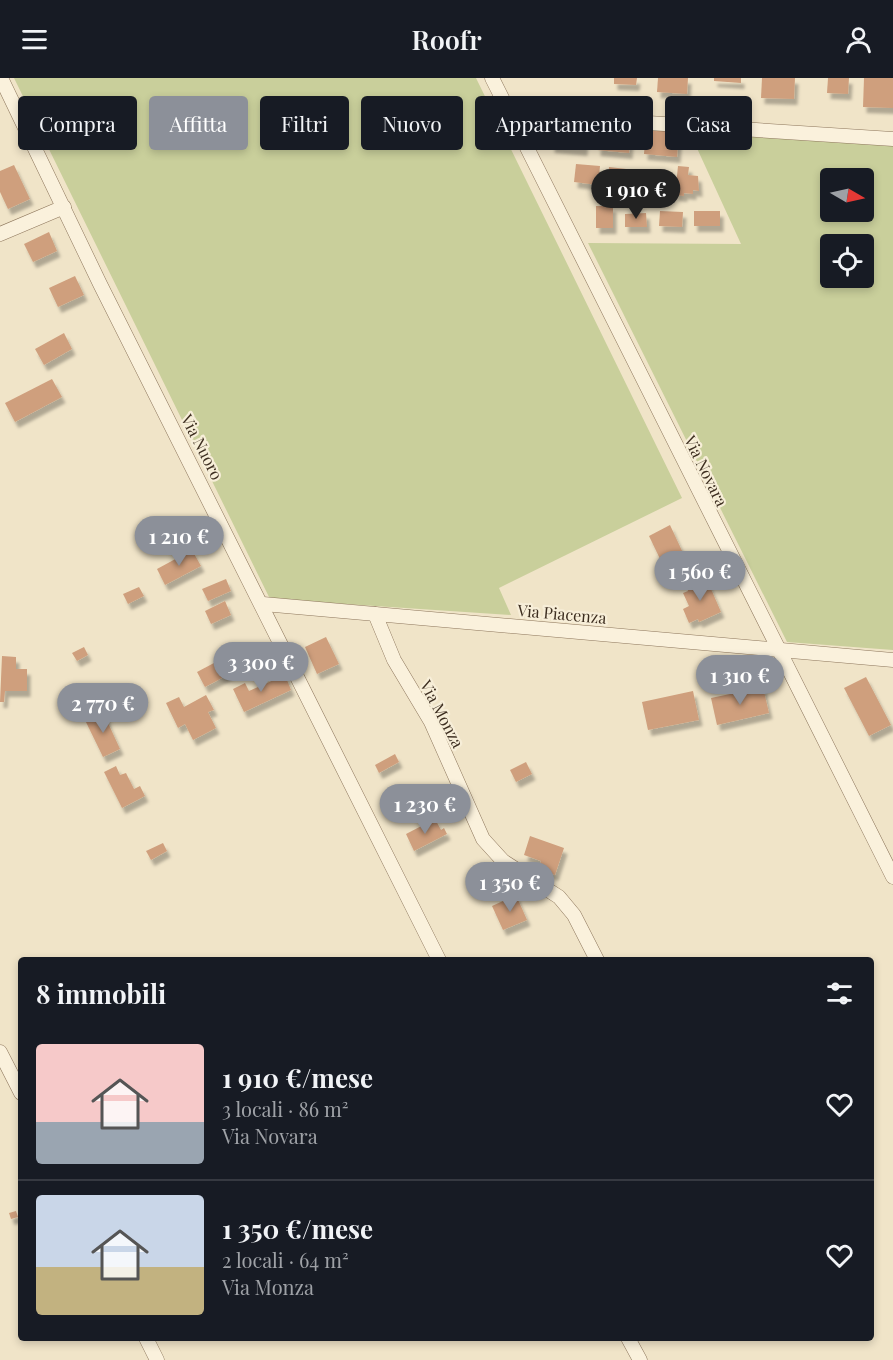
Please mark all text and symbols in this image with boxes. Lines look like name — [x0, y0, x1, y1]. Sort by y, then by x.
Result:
text: Roofr — [411, 21, 482, 57]
icon: menu — [18, 23, 51, 56]
icon: person — [842, 23, 875, 56]
chip: Compra — [18, 96, 137, 150]
chip: Affitta — [149, 96, 248, 150]
chip: Filtri — [260, 96, 349, 150]
chip: Nuovo — [361, 96, 463, 150]
chip: Appartamento — [475, 96, 653, 150]
chip: Casa — [665, 96, 752, 150]
north arrow — [820, 168, 874, 222]
map controls — [820, 168, 874, 288]
pin: 1 910 € — [581, 169, 691, 220]
text: 1 910 € — [605, 175, 667, 202]
button: locate — [820, 234, 874, 288]
street label: Via Nuoro — [177, 410, 228, 483]
street label: Via Novara — [680, 431, 733, 510]
pin: 1 210 € — [124, 516, 234, 567]
text: 1 210 € — [149, 522, 209, 549]
pin: 1 560 € — [645, 551, 755, 602]
text: 1 560 € — [668, 557, 732, 584]
street label: Via Piacenza — [516, 599, 607, 628]
pin: 3 300 € — [206, 642, 316, 693]
text: 3 300 € — [227, 648, 295, 675]
pin: 1 310 € — [685, 655, 795, 706]
text: 1 310 € — [710, 661, 770, 688]
street label: Via Monza — [415, 675, 469, 751]
pin: 2 770 € — [48, 683, 158, 734]
text: 2 770 € — [71, 689, 135, 716]
pin: 1 230 € — [370, 784, 480, 835]
text: 1 230 € — [394, 790, 456, 817]
pin: 1 350 € — [455, 862, 565, 913]
text: 1 350 € — [479, 868, 541, 895]
text: 8 immobili — [36, 976, 166, 1011]
icon: filters — [823, 977, 856, 1010]
text: 1 910 €/mese — [222, 1060, 373, 1095]
icon: home — [84, 1068, 156, 1140]
icon: heart — [823, 1088, 856, 1121]
text: 3 locali · 86 m² — [222, 1095, 349, 1122]
text: Via Novara — [222, 1122, 318, 1149]
text: 1 350 €/mese — [222, 1211, 373, 1246]
icon: home — [84, 1219, 156, 1291]
icon: heart — [823, 1239, 856, 1272]
text: 2 locali · 64 m² — [222, 1246, 349, 1273]
text: Via Monza — [222, 1273, 314, 1300]

